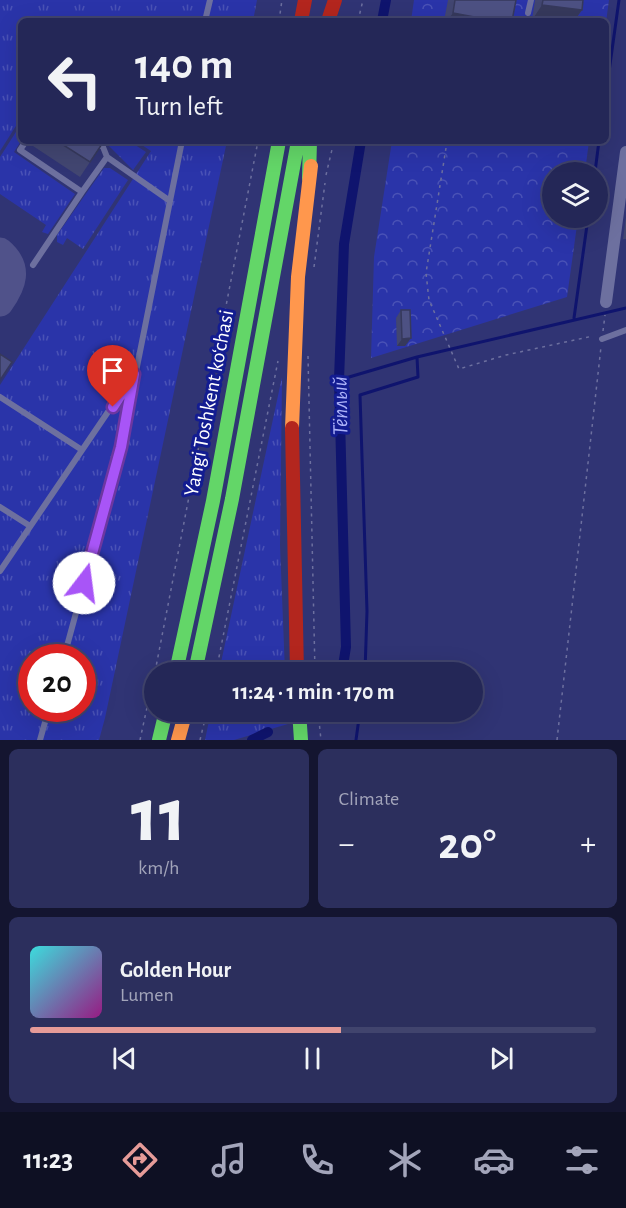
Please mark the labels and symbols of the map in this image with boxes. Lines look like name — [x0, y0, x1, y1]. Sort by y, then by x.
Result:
street label: Yangi Toshkent ko‘chasi — [181, 308, 237, 498]
pin — [87, 345, 138, 407]
water label: Тёплый — [328, 376, 352, 436]
position arrow — [52, 551, 116, 615]
speed limit sign: 20 — [18, 644, 96, 722]

